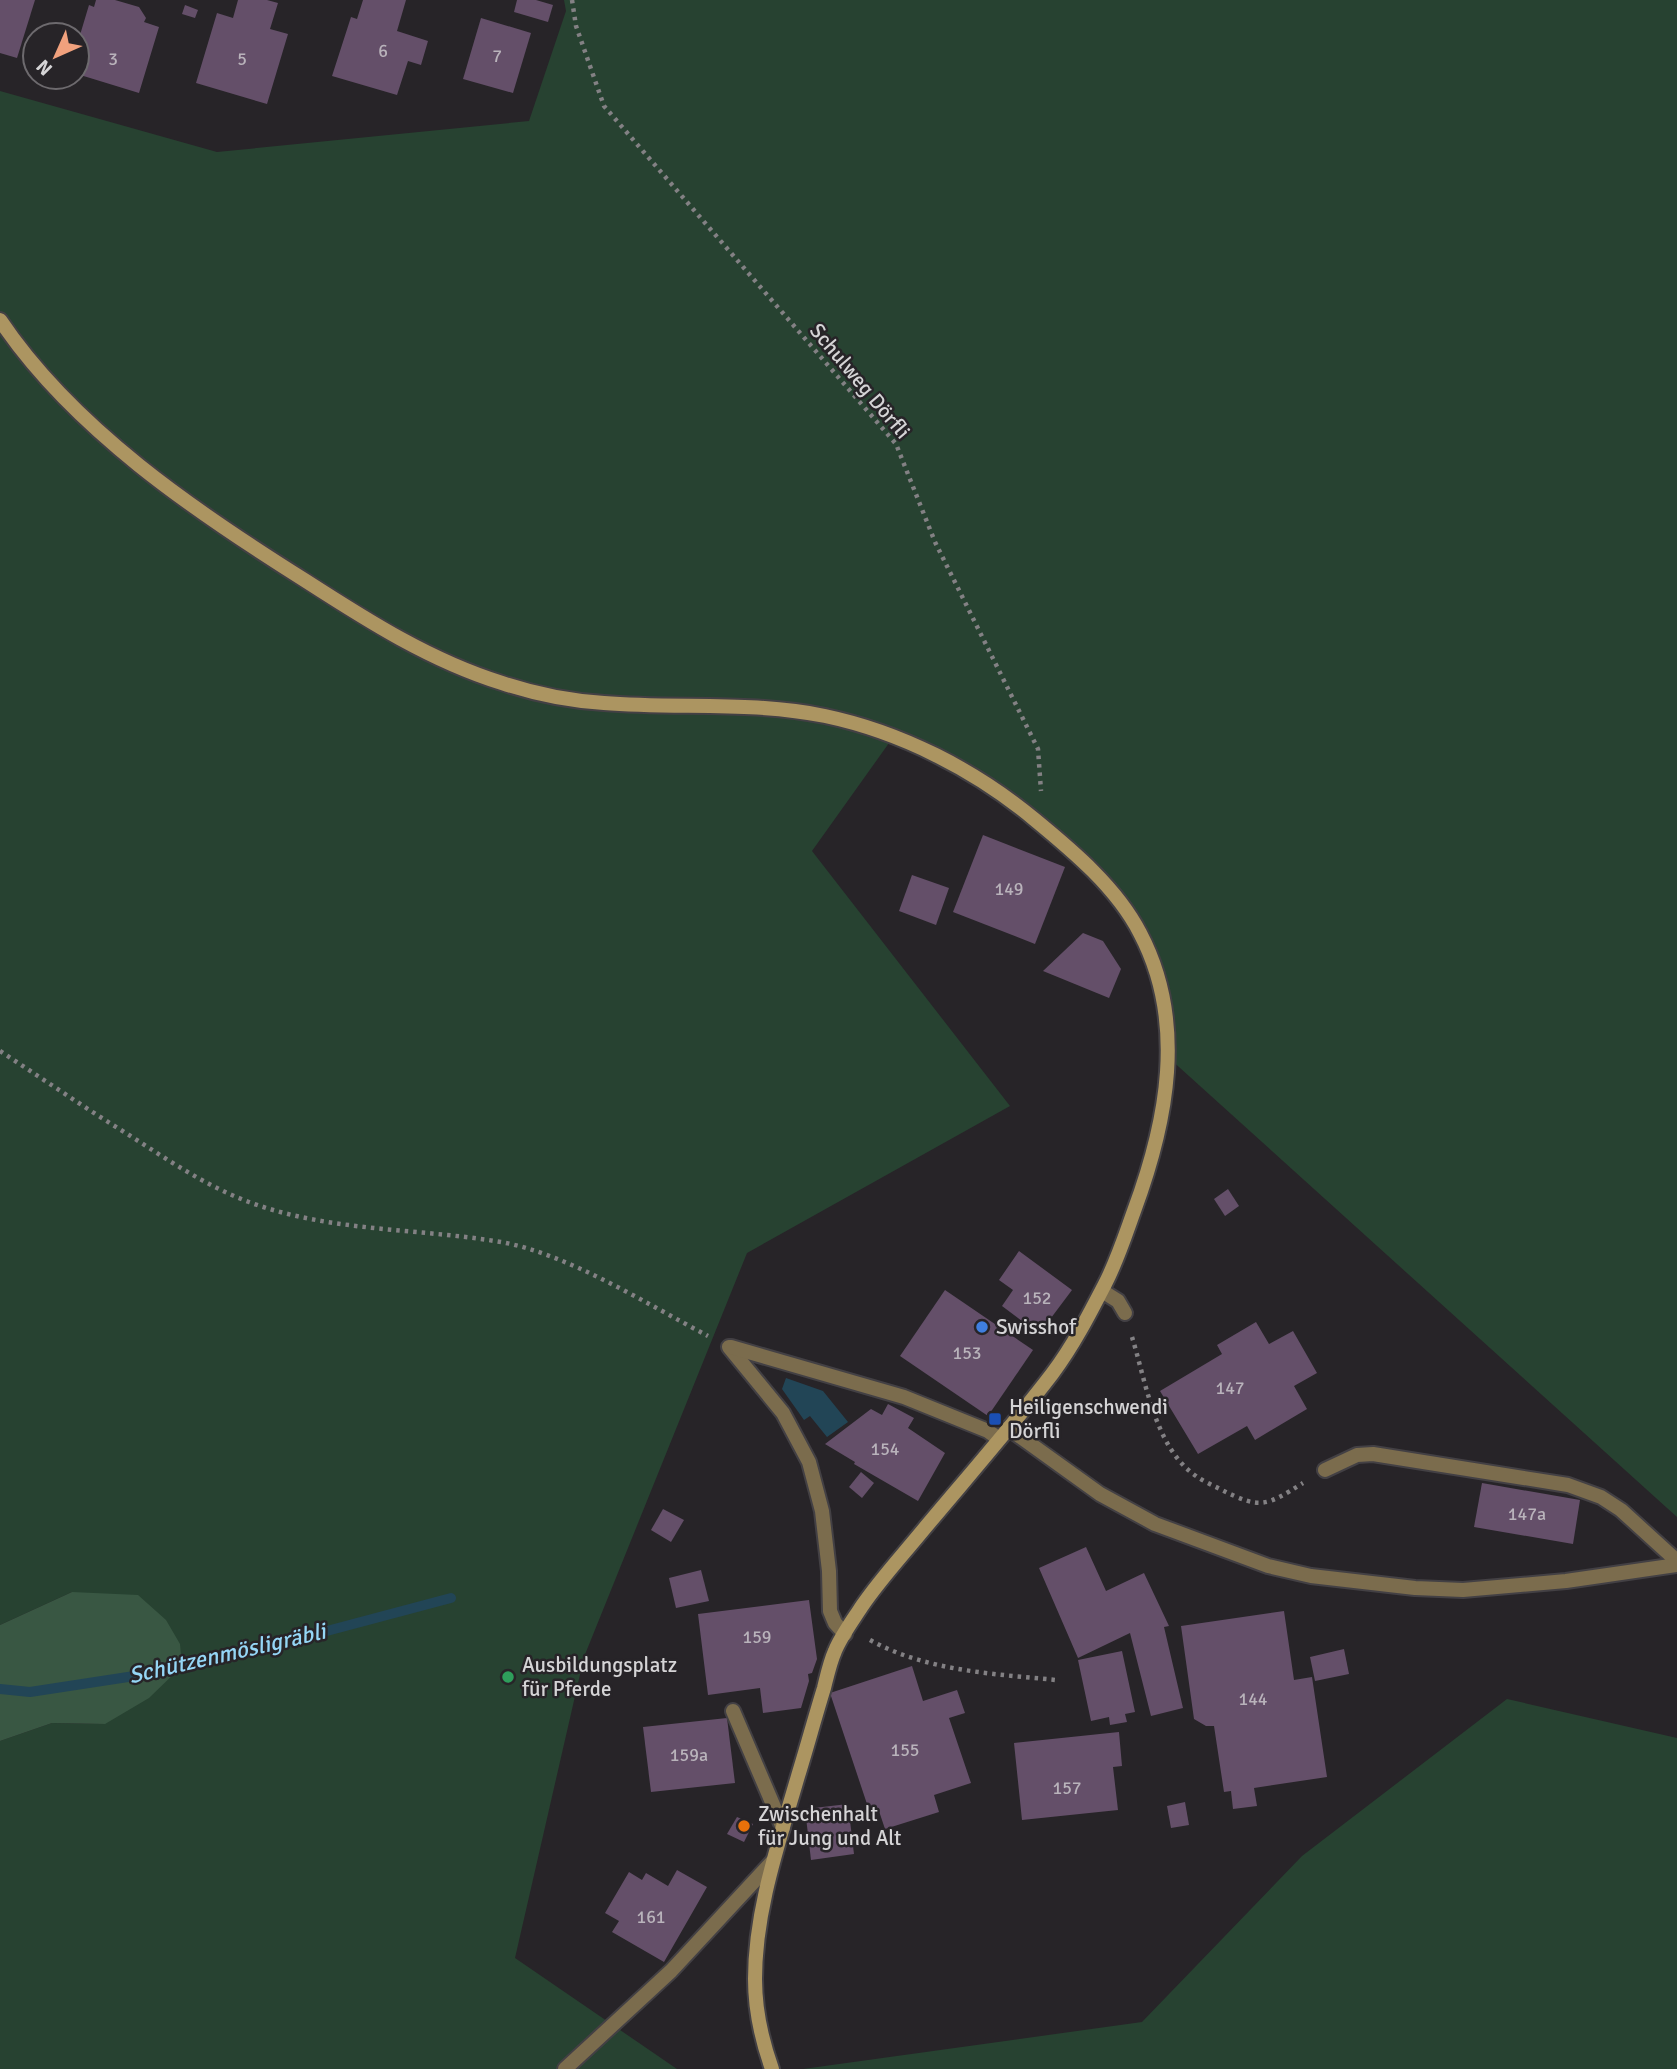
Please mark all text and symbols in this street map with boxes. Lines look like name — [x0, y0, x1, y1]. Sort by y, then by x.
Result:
north arrow — [21, 21, 91, 91]
house number: 6 — [378, 40, 388, 62]
house number: 7 — [492, 45, 502, 67]
house number: 3 — [108, 48, 118, 70]
house number: 5 — [237, 48, 247, 70]
text: N — [32, 54, 58, 80]
street label: Schulweg Dörfli — [804, 318, 916, 444]
house number: 149 — [994, 878, 1024, 900]
house number: 152 — [1022, 1287, 1052, 1309]
place label: Swisshof — [996, 1314, 1077, 1340]
marker: Swisshof — [974, 1319, 990, 1335]
house number: 153 — [952, 1342, 982, 1364]
house number: 147 — [1215, 1377, 1245, 1399]
place label: Heiligenschwendi Dörfli — [1009, 1394, 1168, 1444]
marker: Heiligenschwendi Dörfli — [987, 1411, 1003, 1427]
house number: 154 — [870, 1438, 900, 1460]
house number: 147a — [1508, 1503, 1546, 1525]
water label: Schützenmösligräbli — [126, 1616, 331, 1690]
house number: 159 — [742, 1626, 772, 1648]
place label: Ausbildungsplatz für Pferde — [522, 1652, 677, 1702]
marker: Ausbildungsplatz für Pferde — [500, 1669, 516, 1685]
house number: 144 — [1238, 1688, 1268, 1710]
house number: 155 — [890, 1739, 920, 1761]
house number: 159a — [670, 1744, 708, 1766]
house number: 157 — [1052, 1777, 1082, 1799]
place label: Zwischenhalt für Jung und Alt — [758, 1801, 901, 1851]
marker: Zwischenhalt für Jung und Alt — [736, 1818, 752, 1834]
house number: 161 — [636, 1906, 666, 1928]

